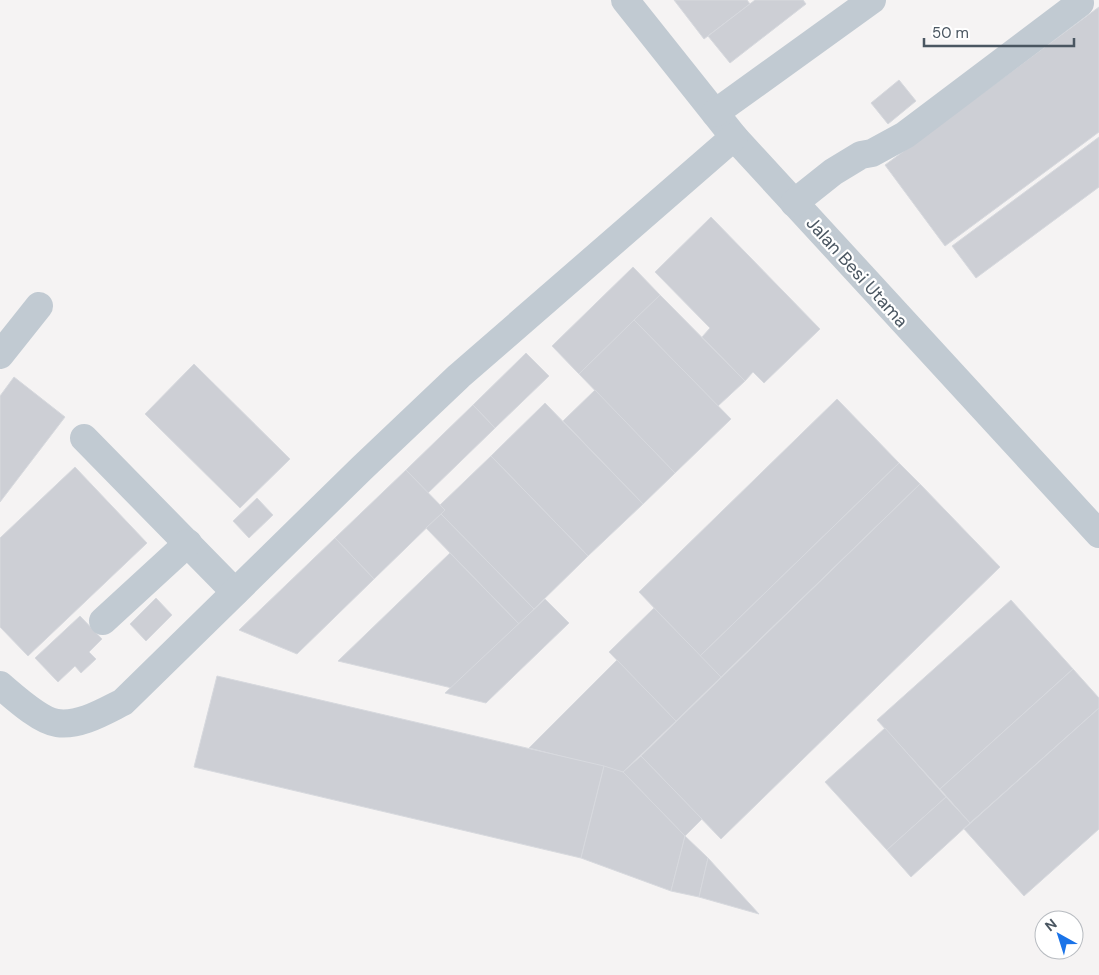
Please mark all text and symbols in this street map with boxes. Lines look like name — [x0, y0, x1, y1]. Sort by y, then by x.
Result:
scale bar — [924, 15, 1074, 47]
text: 50 m — [932, 23, 969, 43]
street label: Jalan Besi Utama — [801, 211, 913, 333]
north arrow — [1034, 910, 1084, 960]
text: N — [1041, 915, 1060, 935]

